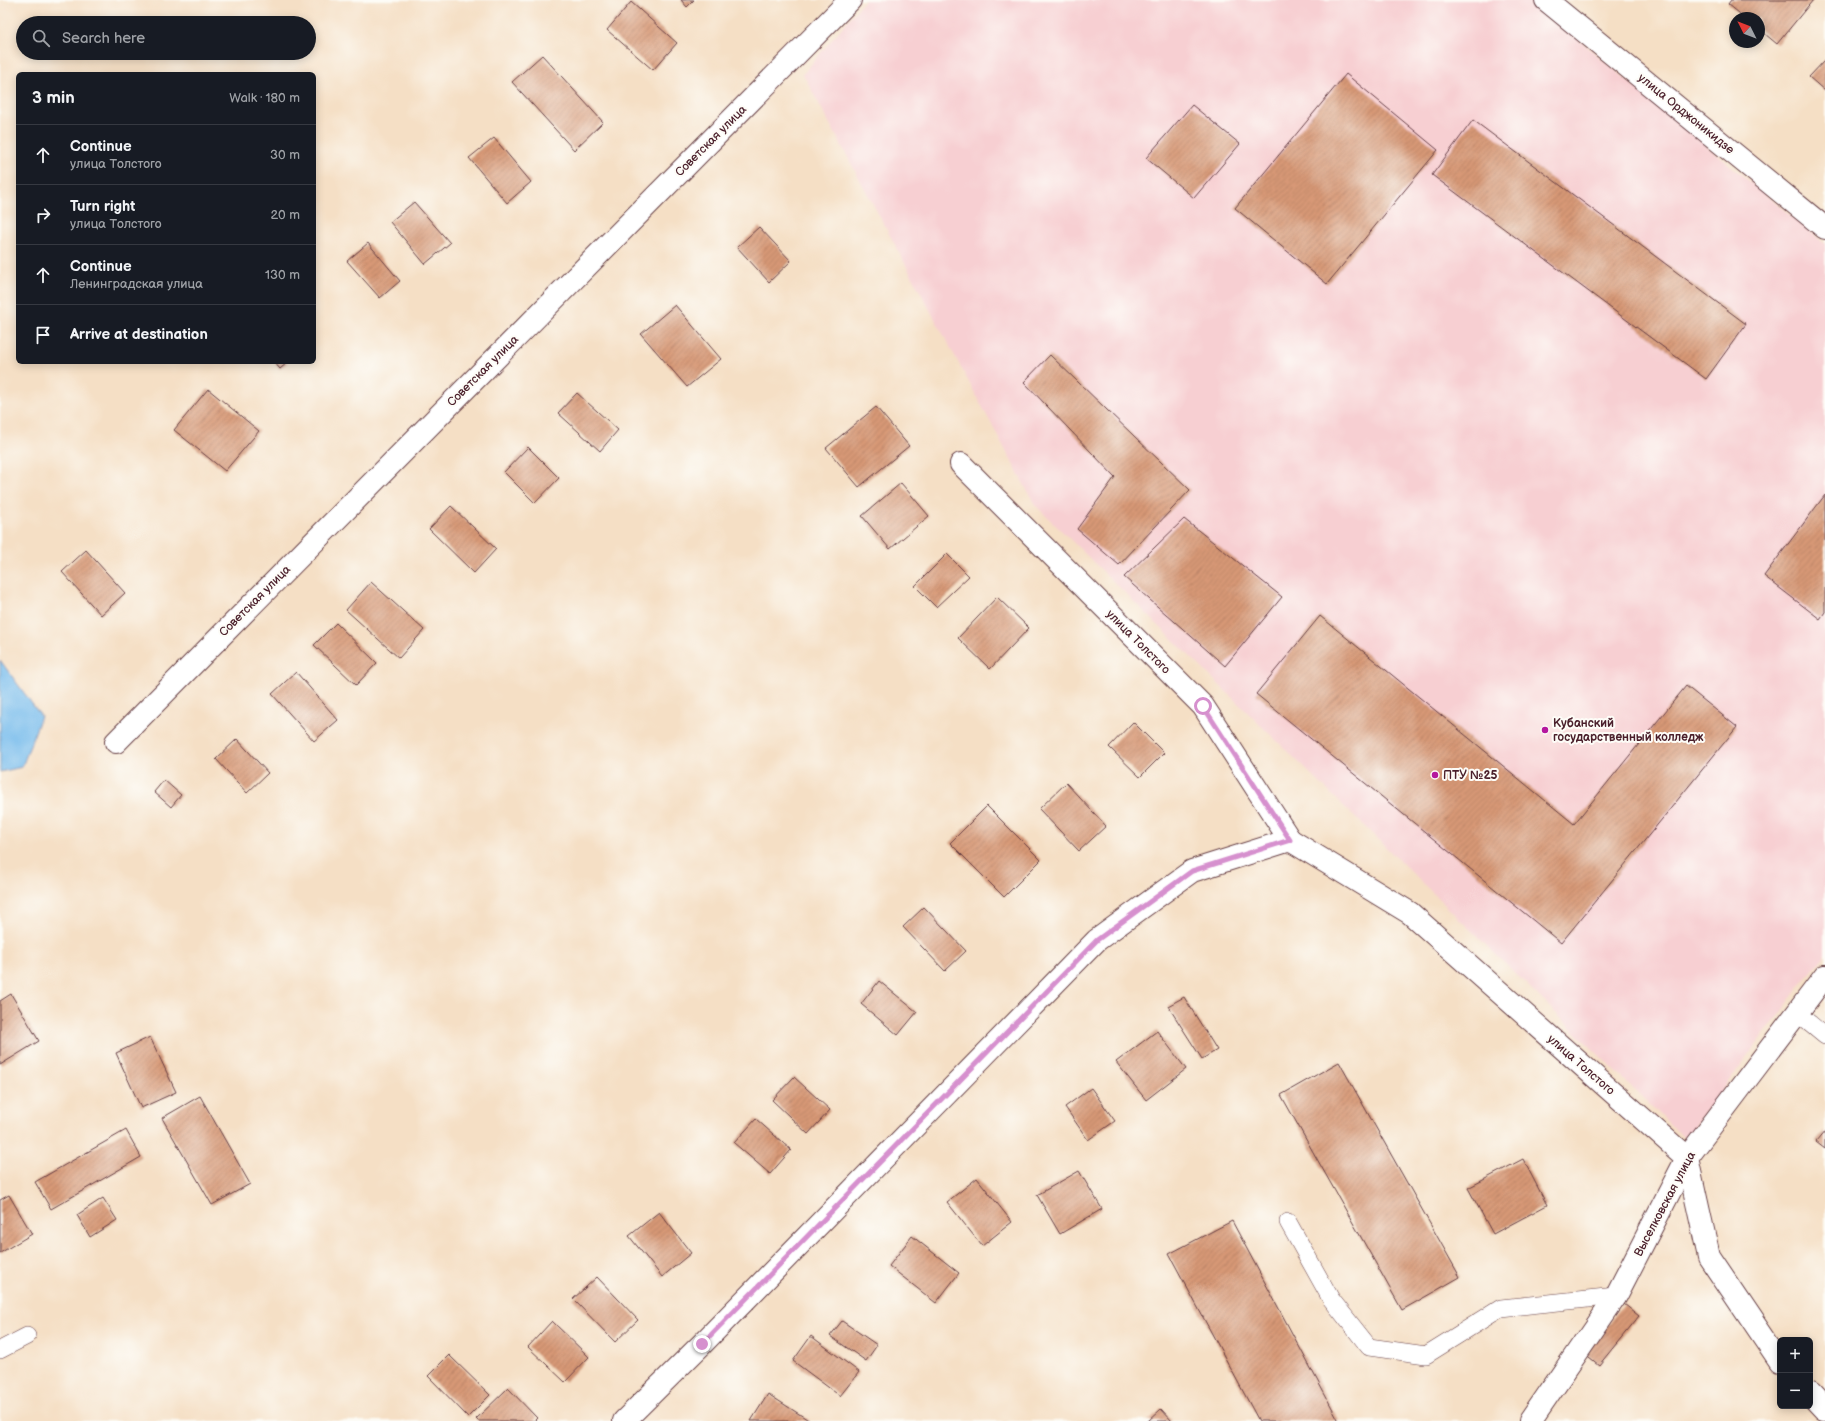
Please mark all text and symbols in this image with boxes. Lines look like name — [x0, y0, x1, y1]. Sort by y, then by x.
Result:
north arrow — [1729, 12, 1765, 48]
search box — [16, 16, 316, 60]
icon: search — [30, 27, 52, 49]
text: Search here — [62, 29, 145, 48]
street label: улица Орджоникидзе — [1635, 71, 1737, 158]
text: 3 min — [32, 88, 75, 108]
text: Walk · 180 m — [229, 90, 300, 106]
street label: Советская улица — [672, 102, 750, 180]
text: Continue — [70, 137, 132, 156]
icon: ahead — [32, 144, 54, 166]
text: 30 m — [270, 147, 300, 163]
text: улица Толстого — [70, 156, 162, 172]
text: Turn right — [70, 197, 135, 216]
icon: right — [32, 204, 54, 226]
text: 20 m — [270, 207, 300, 223]
text: улица Толстого — [70, 216, 162, 232]
text: Continue — [70, 257, 132, 276]
icon: ahead — [32, 264, 54, 286]
text: 130 m — [265, 267, 300, 283]
text: Ленинградская улица — [70, 276, 203, 292]
icon: arrive — [32, 324, 54, 346]
text: Arrive at destination — [70, 325, 208, 344]
street label: Советская улица — [444, 332, 522, 410]
street label: Советская улица — [216, 562, 294, 640]
street label: улица Толстого — [1103, 607, 1173, 677]
route start — [1194, 697, 1212, 715]
place label: Кубанский государственный колледж — [1553, 716, 1704, 745]
marker: Кубанский государственный колледж — [1540, 725, 1550, 735]
place label: ПТУ №25 — [1443, 768, 1498, 783]
marker: ПТУ №25 — [1430, 770, 1440, 780]
street label: улица Толстого — [1544, 1032, 1618, 1098]
street label: Выселковская улица — [1631, 1149, 1699, 1259]
route end — [693, 1335, 711, 1353]
map controls — [1777, 1337, 1813, 1409]
button: + — [1777, 1337, 1813, 1373]
button: − — [1777, 1373, 1813, 1409]

